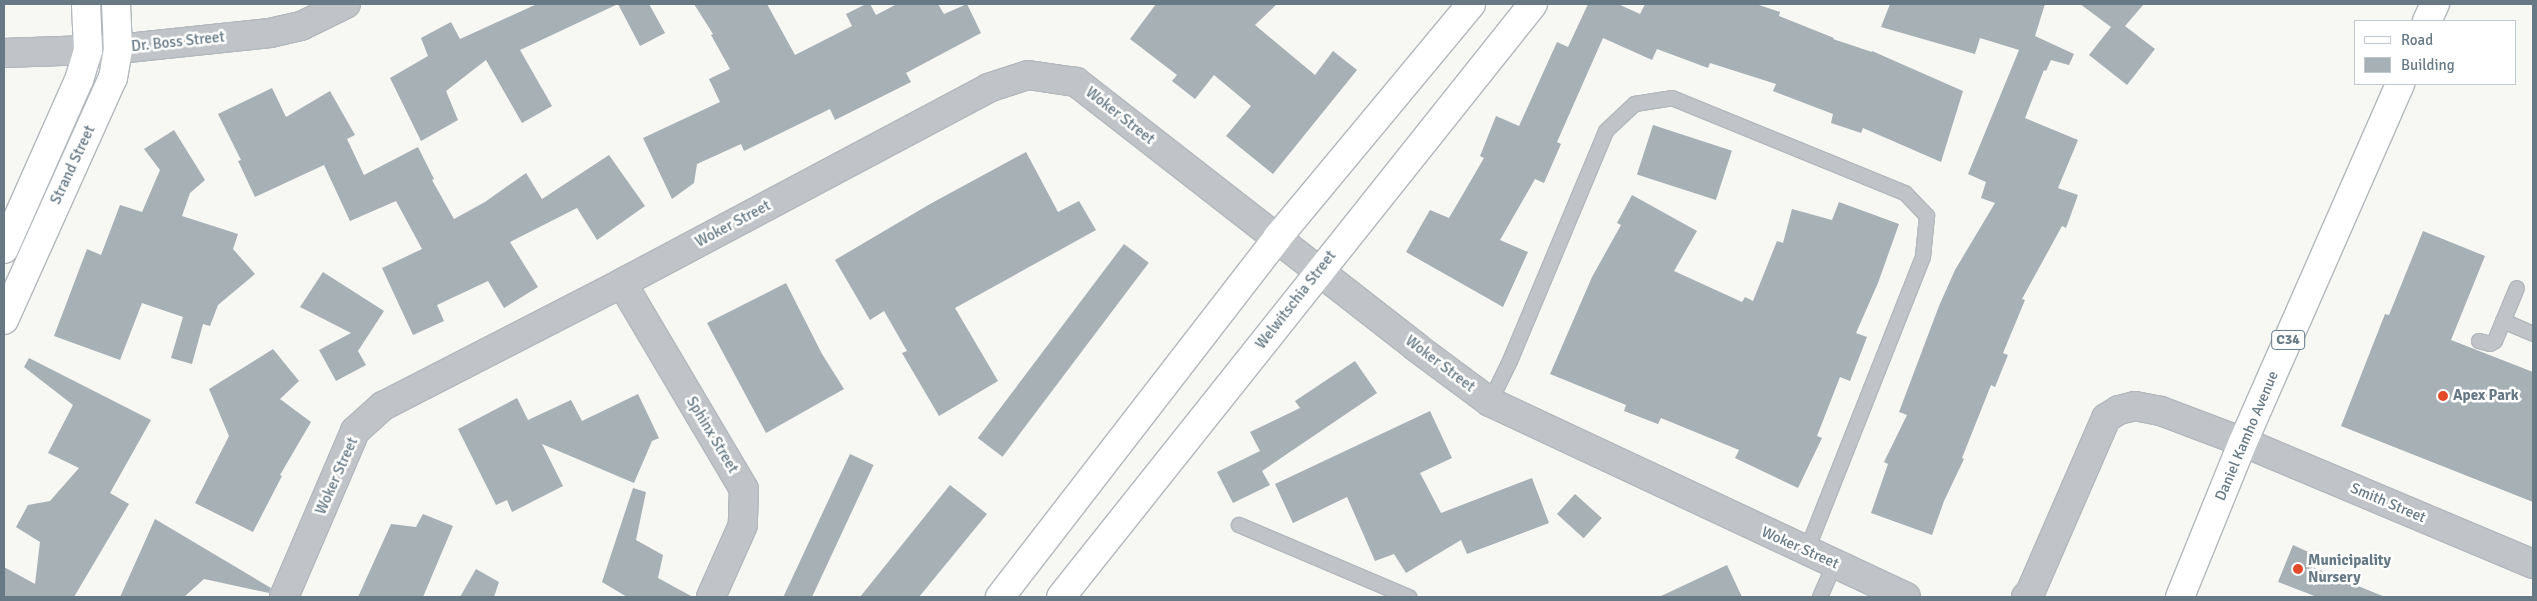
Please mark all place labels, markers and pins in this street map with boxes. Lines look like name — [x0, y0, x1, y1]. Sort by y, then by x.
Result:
place label: Apex Park — [2453, 387, 2519, 405]
marker: Apex Park — [2437, 390, 2449, 402]
place label: Municipality Nursery — [2308, 551, 2391, 586]
marker: Municipality Nursery — [2292, 563, 2304, 575]

